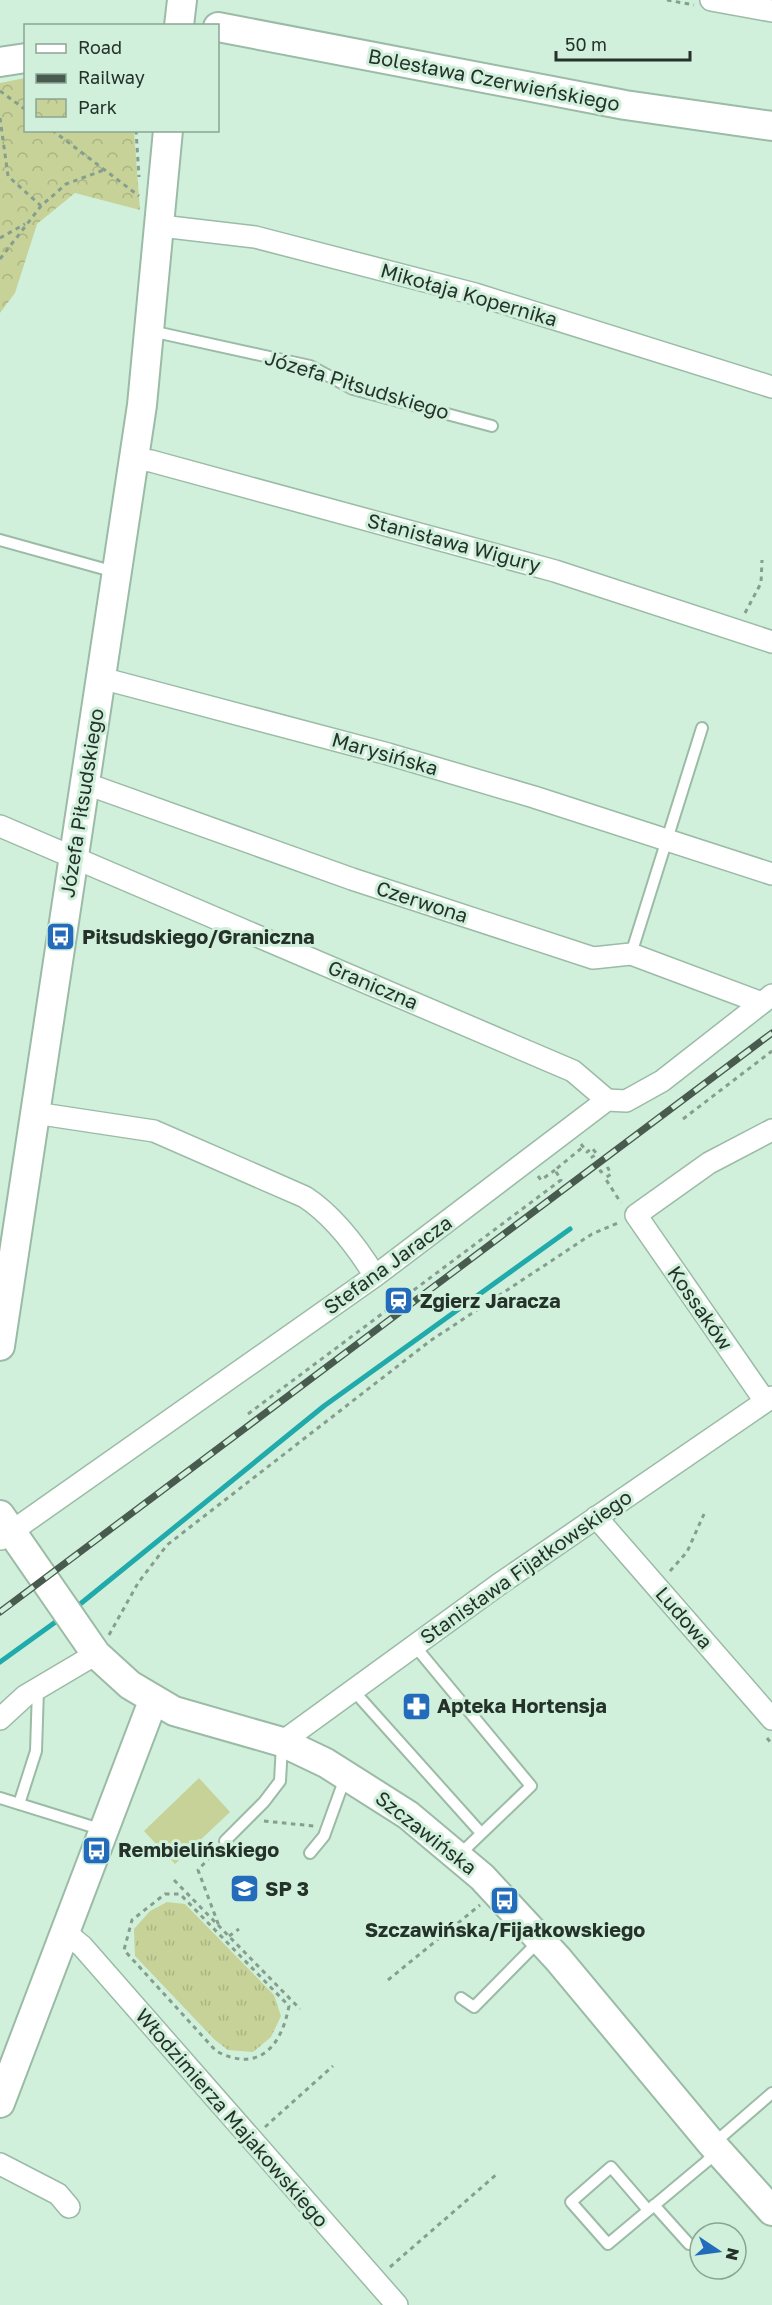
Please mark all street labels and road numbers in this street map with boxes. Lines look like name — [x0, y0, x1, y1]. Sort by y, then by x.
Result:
street label: Bolesława Czerwieńskiego — [366, 43, 622, 115]
street label: Mikołaja Kopernika — [378, 257, 560, 331]
street label: Józefa Piłsudskiego — [262, 345, 452, 423]
street label: Stanisława Wigury — [365, 507, 544, 577]
street label: Józefa Piłsudskiego — [54, 706, 108, 899]
street label: Marysińska — [329, 726, 441, 780]
street label: Czerwona — [373, 875, 471, 927]
street label: Graniczna — [325, 954, 422, 1014]
street label: Stefana Jaracza — [319, 1210, 456, 1319]
street label: Kossaków — [663, 1261, 738, 1354]
street label: Stanisława Fijałkowskiego — [415, 1484, 636, 1648]
street label: Ludowa — [651, 1581, 718, 1653]
street label: Szczawińska — [371, 1785, 482, 1879]
street label: Włodzimierza Majakowskiego — [131, 2003, 334, 2231]

